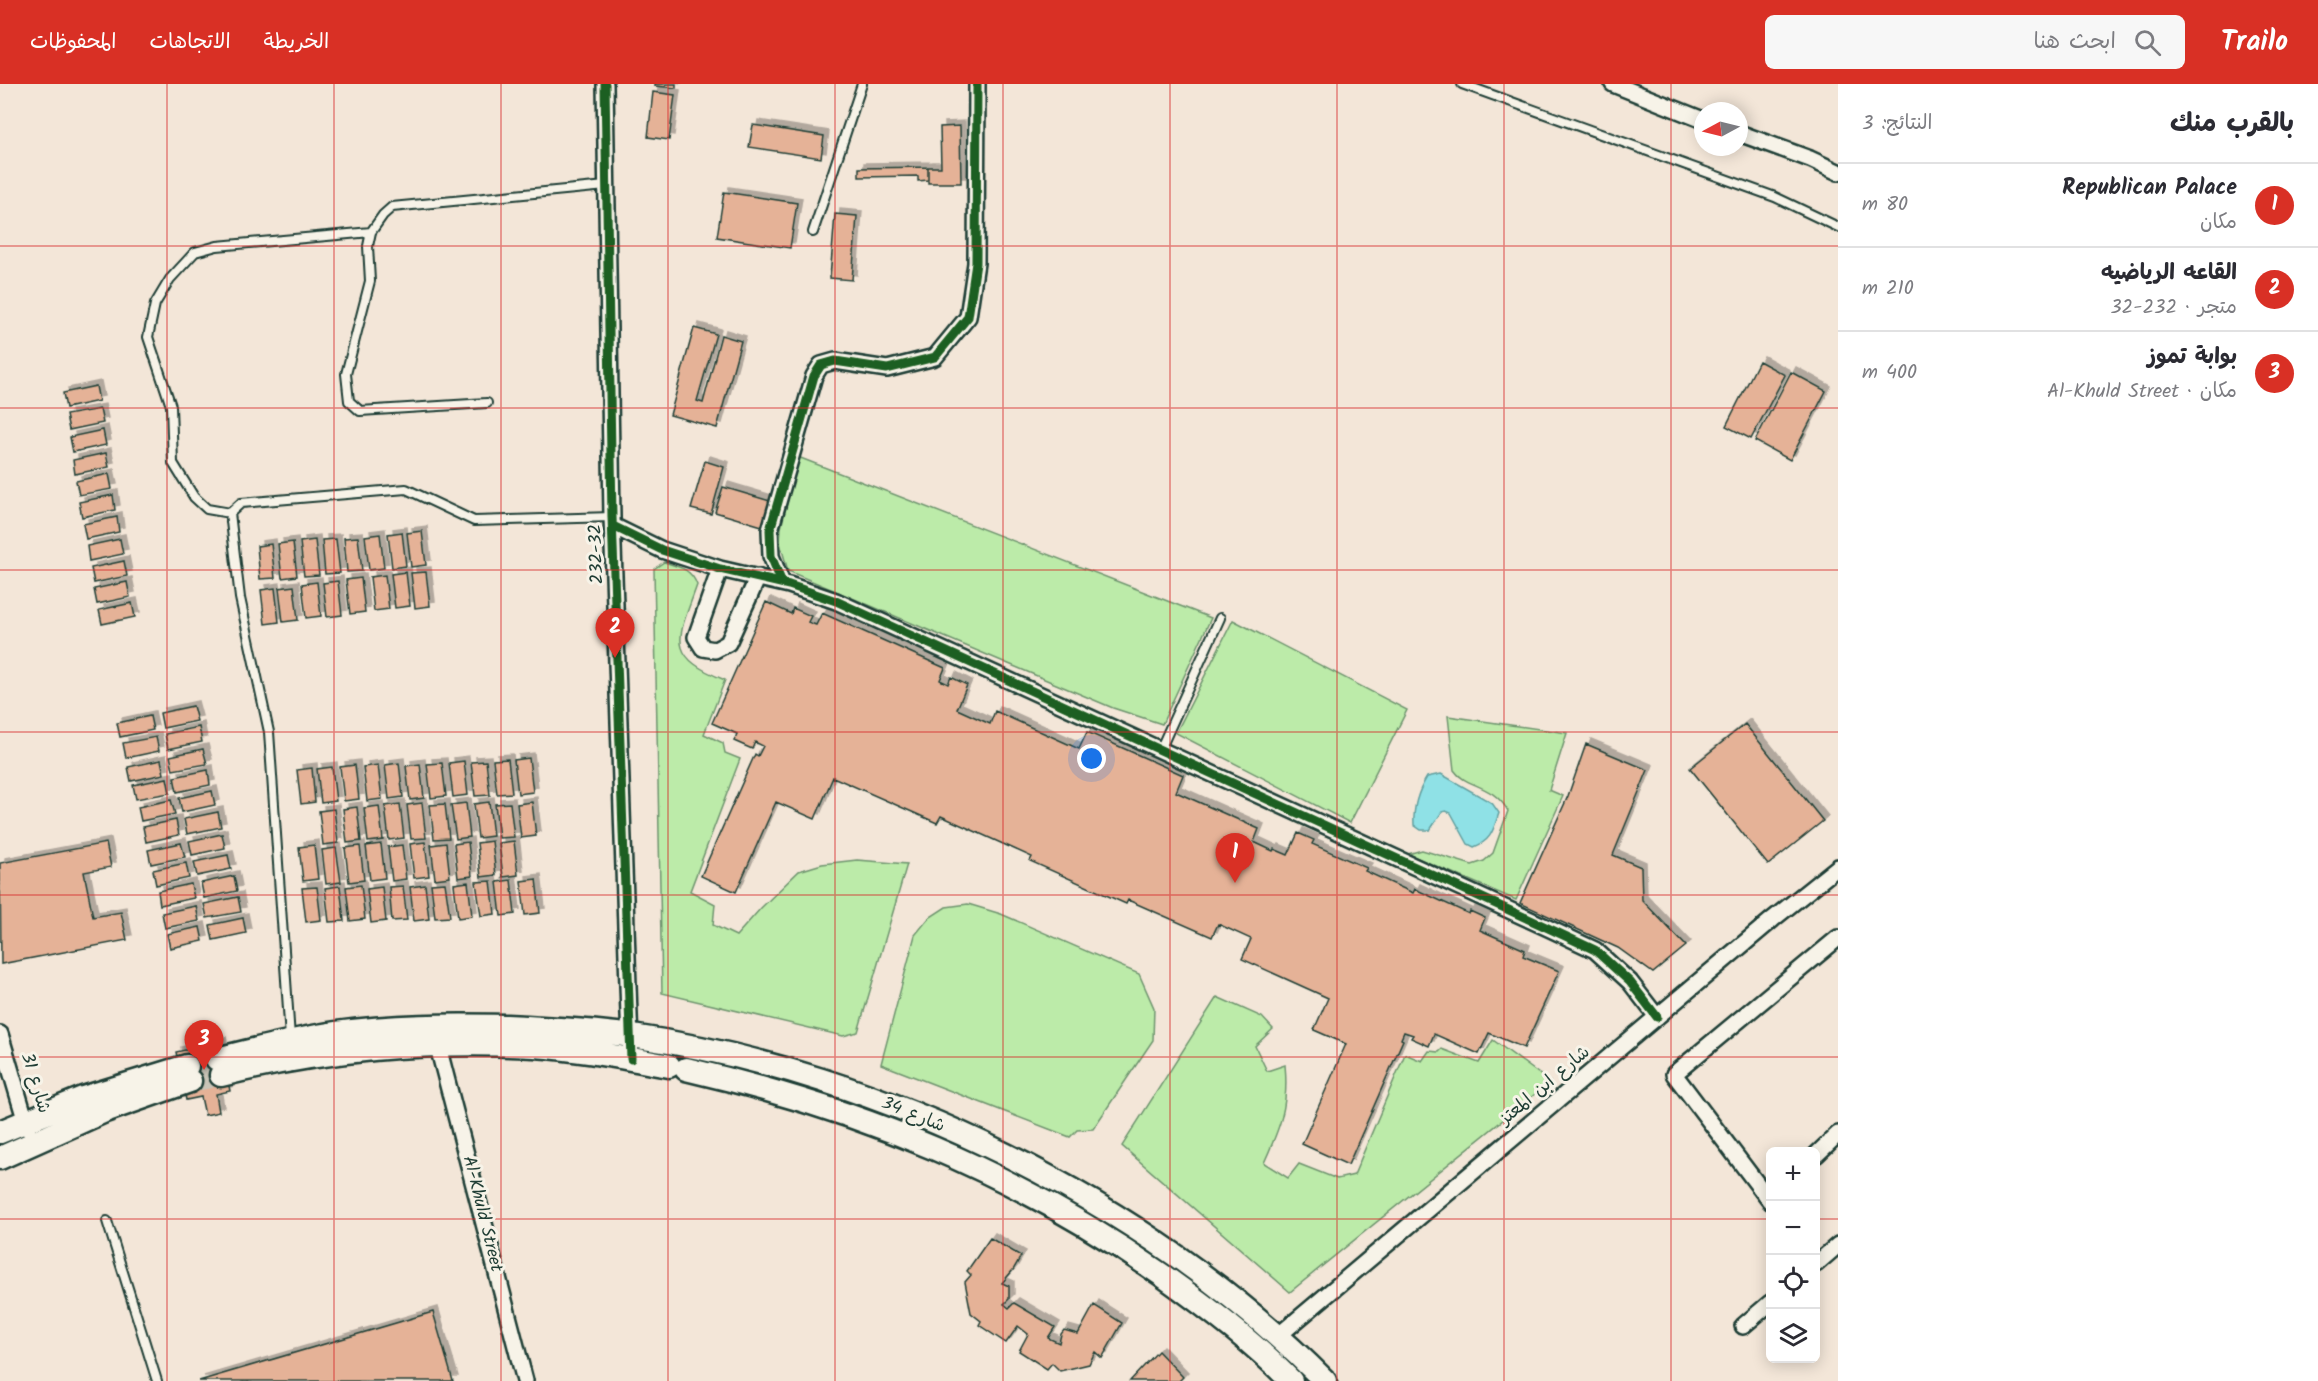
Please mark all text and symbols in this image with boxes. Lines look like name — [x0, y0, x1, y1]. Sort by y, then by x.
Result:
search box — [1765, 15, 2185, 69]
text: Trailo — [2221, 20, 2288, 65]
text: ابحث هنا — [2033, 25, 2116, 60]
text: المحفوظات — [30, 26, 116, 59]
text: الاتجاهات — [149, 26, 231, 59]
text: الخريطة — [264, 26, 329, 59]
icon: search — [2131, 26, 2164, 59]
north arrow — [1694, 102, 1748, 156]
text: بالقرب منك — [2170, 103, 2294, 145]
text: النتائج: 3 — [1862, 108, 1933, 140]
text: Republican Palace — [2062, 171, 2237, 206]
text: 80 m — [1862, 189, 1908, 221]
text: 1 — [2271, 189, 2278, 221]
text: مكان — [2200, 207, 2237, 239]
text: القاعه الرياضيه — [2101, 256, 2237, 291]
text: 210 m — [1862, 273, 1914, 305]
text: 2 — [2269, 273, 2280, 305]
text: متجر · 232-32 — [2110, 292, 2237, 324]
text: بوابة تموز — [2148, 340, 2237, 375]
text: 400 m — [1862, 357, 1917, 389]
text: 3 — [2269, 357, 2280, 389]
text: مكان · Al-Khuld Street — [2047, 376, 2237, 408]
street label: 232-32 — [581, 523, 613, 585]
pin: 2 — [596, 608, 634, 658]
your location — [1077, 744, 1106, 773]
pin: 1 — [1216, 834, 1254, 883]
pin: 3 — [184, 1020, 224, 1070]
street label: شارع ابن المعتز — [1491, 1039, 1597, 1134]
street label: شارع 31 — [12, 1049, 58, 1117]
street label: شارع 34 — [877, 1089, 949, 1141]
map controls — [1766, 1147, 1820, 1363]
button: + — [1766, 1147, 1820, 1201]
street label: Al-Khuld Street — [454, 1153, 511, 1276]
button: − — [1766, 1201, 1820, 1255]
button: locate — [1766, 1255, 1820, 1309]
button: layers — [1766, 1309, 1820, 1363]

